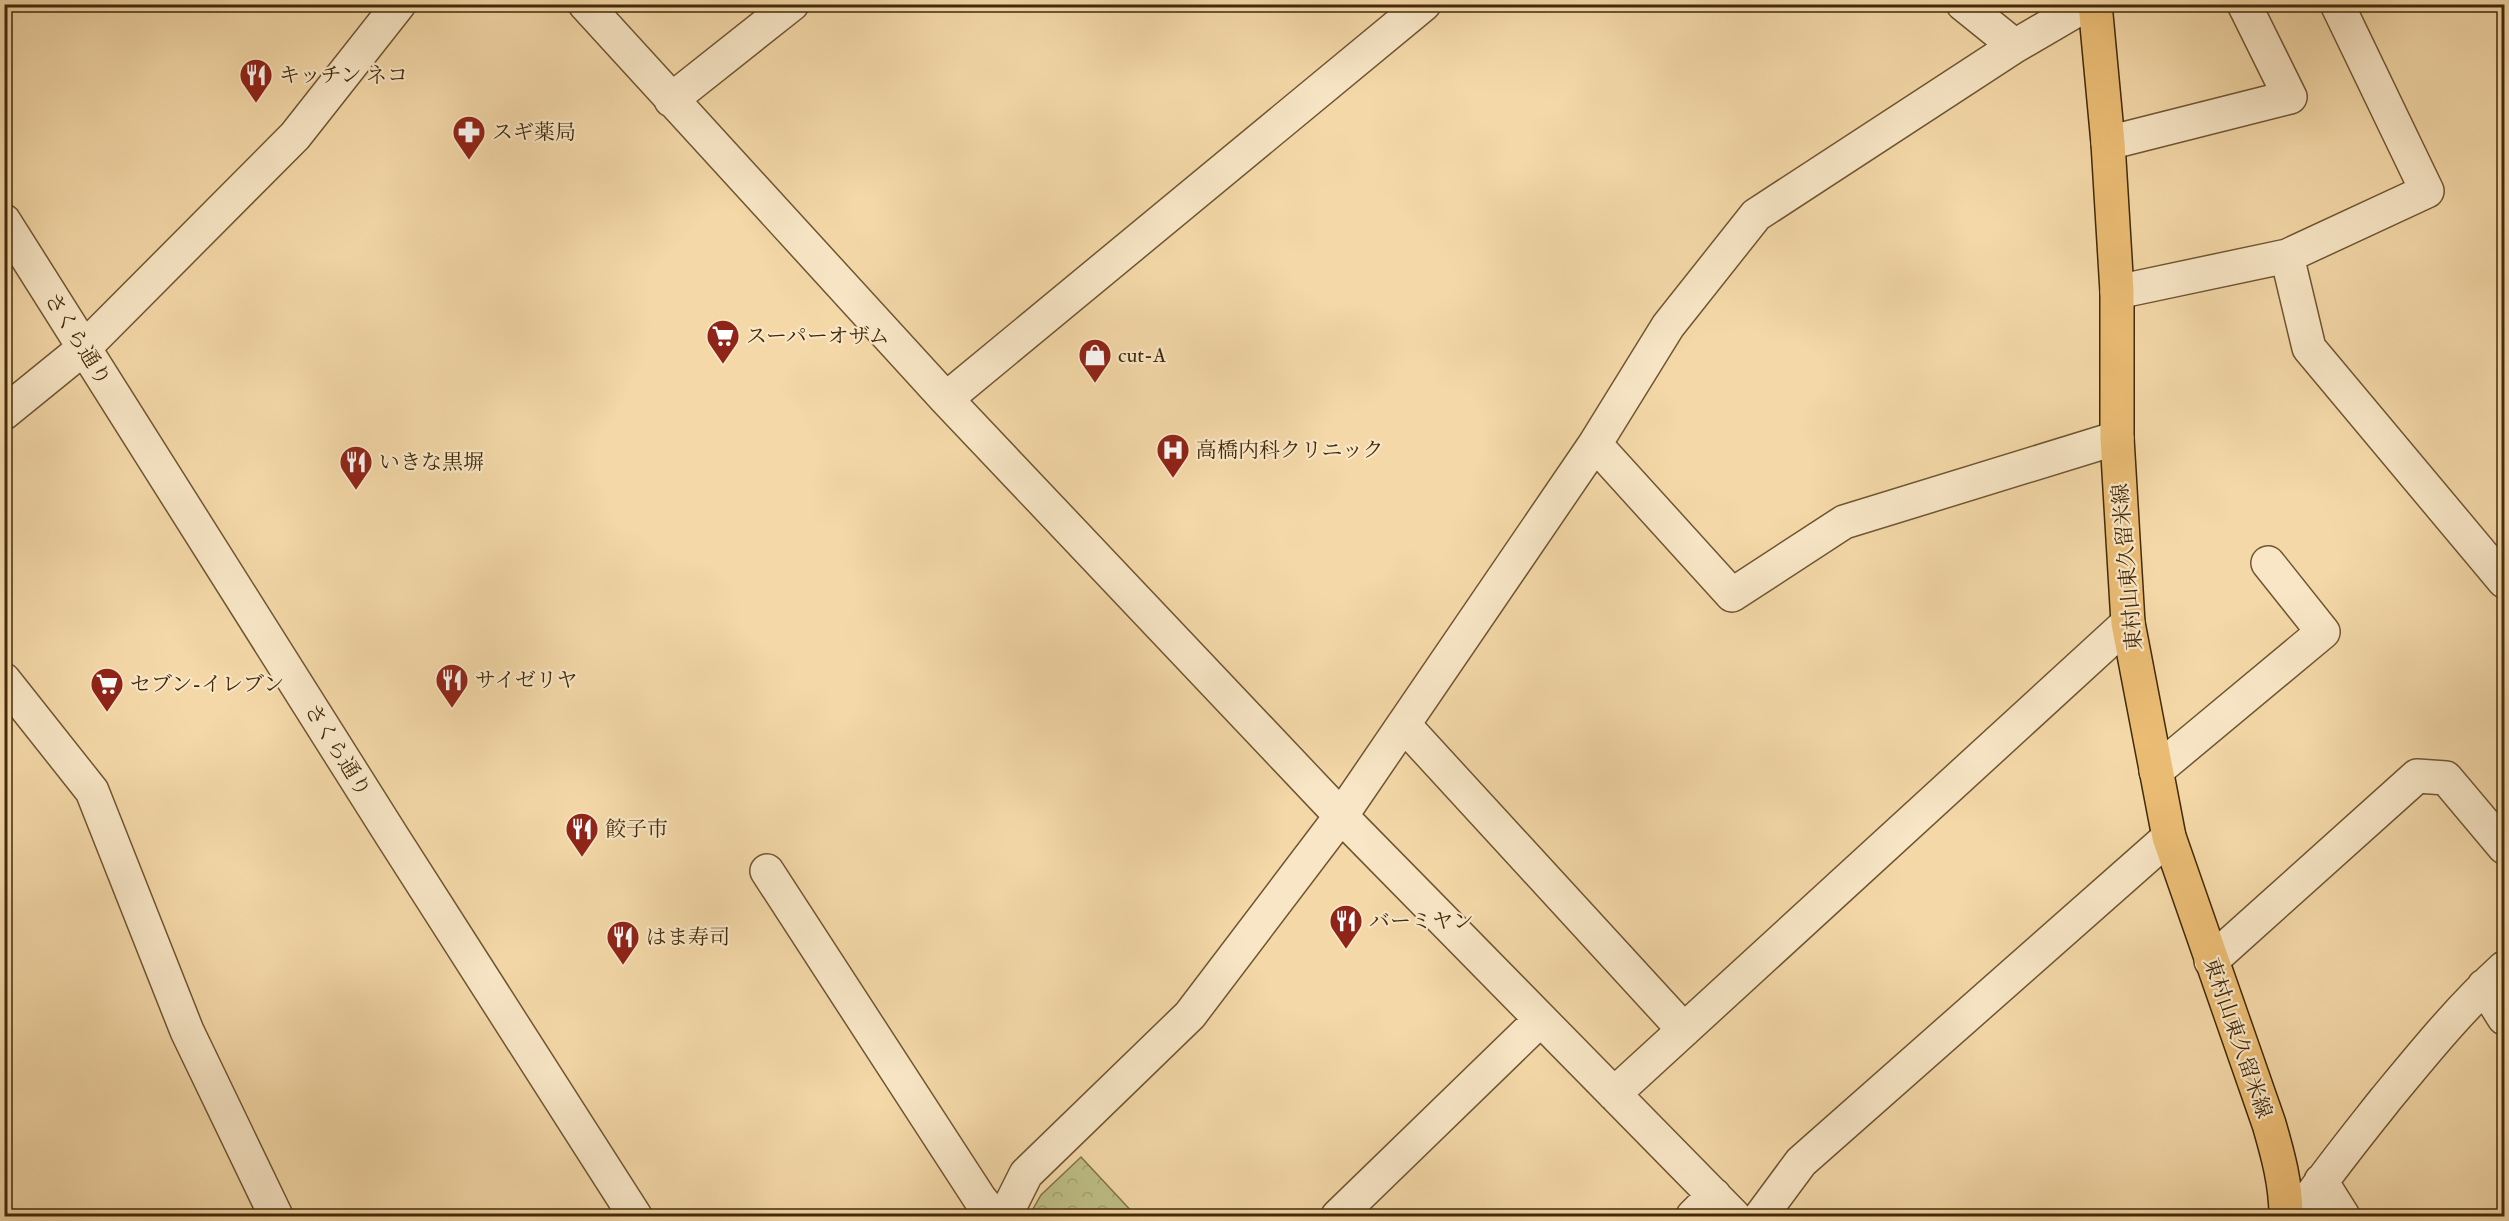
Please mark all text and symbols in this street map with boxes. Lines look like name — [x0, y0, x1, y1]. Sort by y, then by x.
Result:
restaurant icon: キッチン ネコ — [238, 57, 274, 104]
place label: キッチン ネコ — [279, 62, 408, 89]
pharmacy icon: スギ薬局 — [451, 114, 487, 161]
place label: スギ薬局 — [492, 119, 576, 146]
street label: さくら通り — [38, 288, 117, 391]
supermarket icon: スーパーオザム — [705, 318, 741, 365]
place label: スーパーオザム — [746, 323, 889, 350]
shop icon: cut-A — [1077, 337, 1113, 384]
place label: cut-A — [1118, 342, 1166, 369]
hospital icon: 高橋内科クリニック — [1155, 432, 1191, 479]
place label: 高橋内科クリニック — [1196, 437, 1384, 464]
restaurant icon: いきな黒塀 — [338, 444, 374, 491]
place label: いきな黒塀 — [379, 449, 484, 476]
street label: 東村山東久留米線 — [2107, 482, 2148, 652]
restaurant icon: サイゼリヤ — [434, 662, 470, 709]
supermarket icon: セブン-イレブン — [89, 666, 125, 713]
place label: サイゼリヤ — [475, 667, 577, 694]
place label: セブン-イレブン — [130, 671, 284, 698]
street label: さくら通り — [298, 699, 377, 802]
restaurant icon: 餃子市 — [564, 811, 600, 858]
place label: 餃子市 — [605, 816, 668, 843]
restaurant icon: バーミヤン — [1328, 903, 1364, 950]
place label: バーミヤン — [1369, 908, 1474, 935]
restaurant icon: はま寿司 — [605, 919, 641, 966]
place label: はま寿司 — [646, 924, 730, 951]
street label: 東村山東久留米線 — [2197, 954, 2278, 1122]

